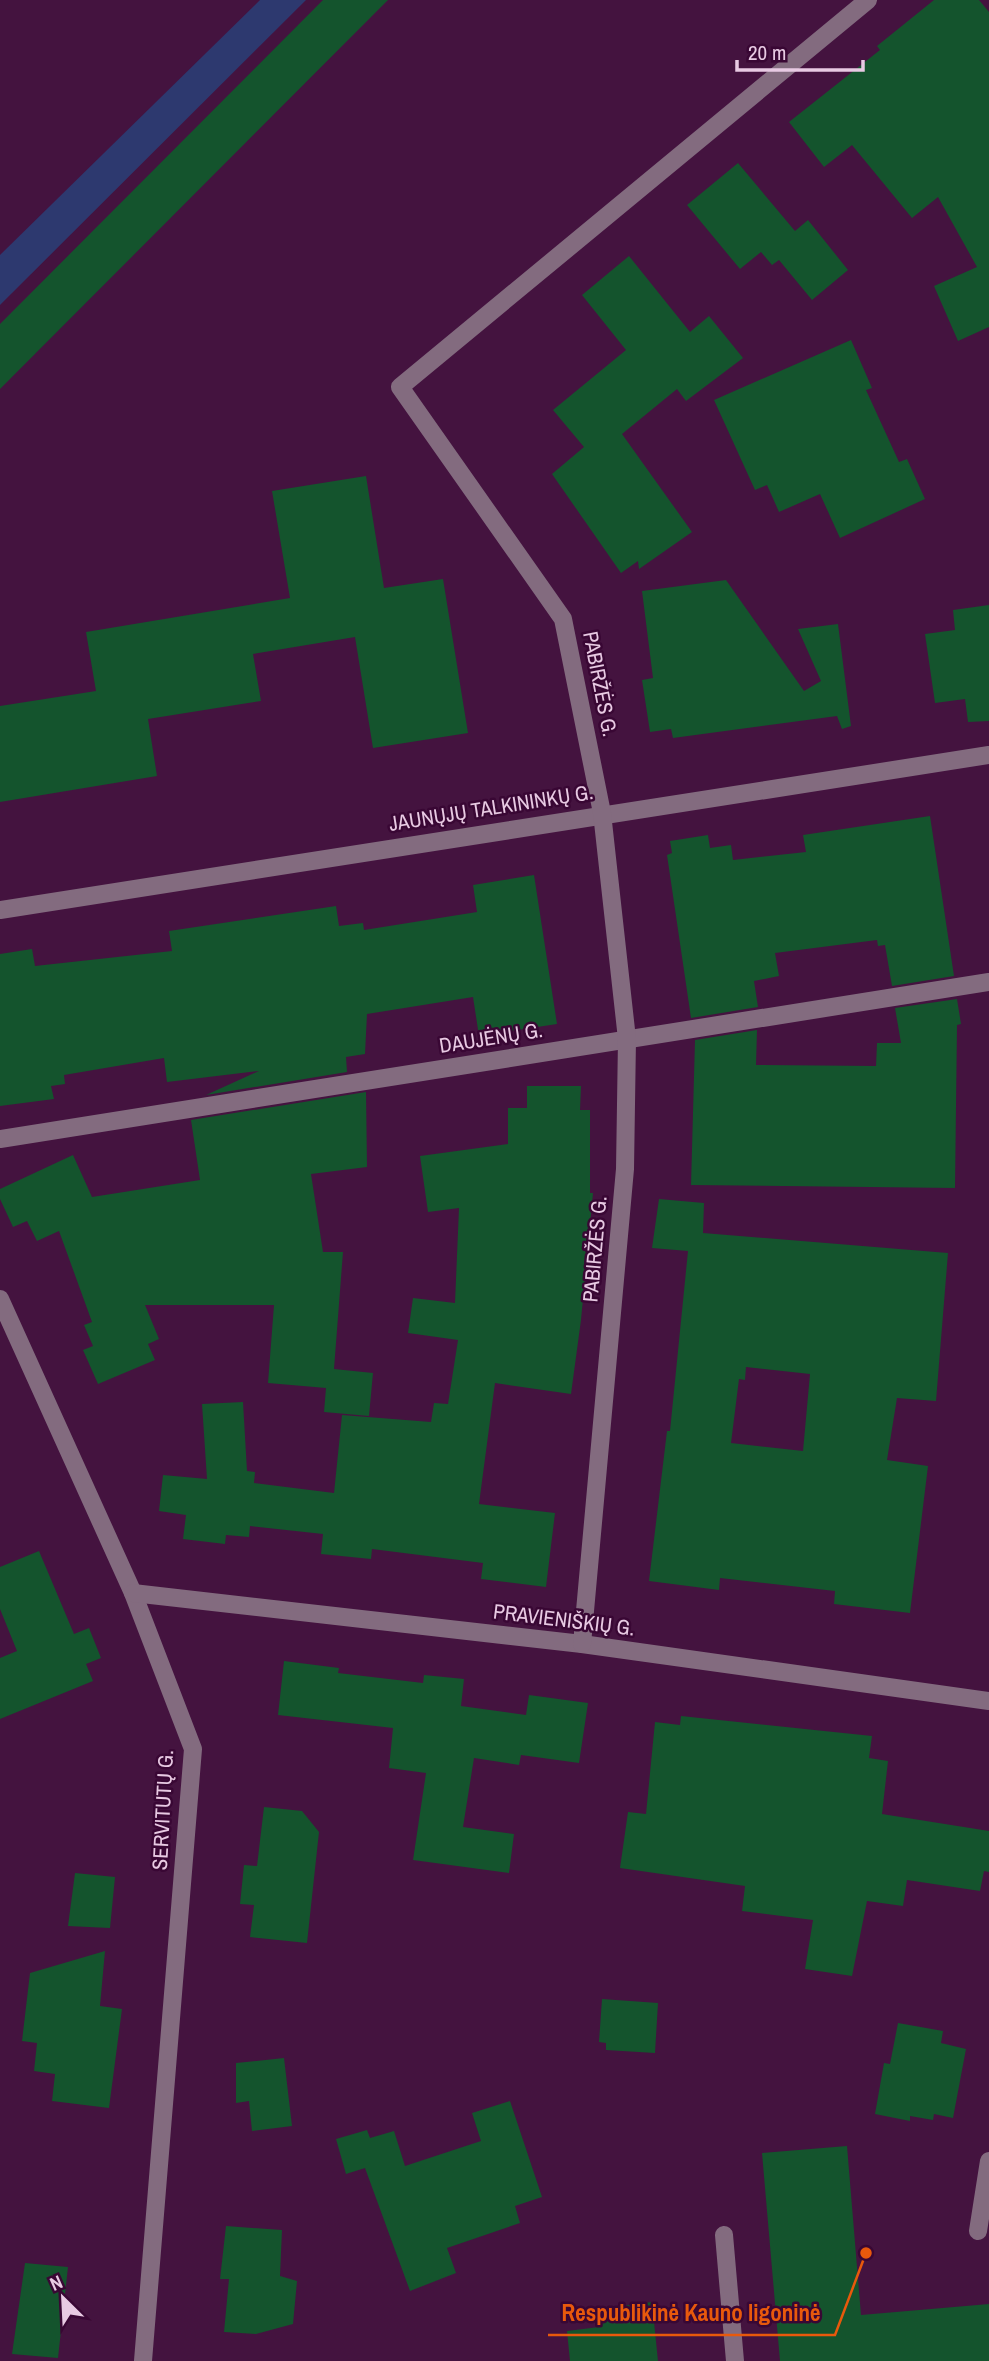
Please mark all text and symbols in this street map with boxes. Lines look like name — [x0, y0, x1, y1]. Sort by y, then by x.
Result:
scale bar — [737, 28, 863, 72]
text: 20 m — [748, 38, 786, 67]
street label: PABIRŽĖS G. — [576, 629, 625, 739]
street label: JAUNŲJŲ TALKININKŲ G. — [387, 777, 595, 838]
street label: DAUJĖNŲ G. — [437, 1015, 545, 1060]
street label: PABIRŽĖS G. — [575, 1194, 614, 1303]
street label: PRAVIENIŠKIŲ G. — [492, 1596, 636, 1643]
street label: SERVITUTŲ G. — [145, 1749, 180, 1871]
north arrow — [28, 2263, 98, 2333]
text: N — [46, 2268, 67, 2297]
callout: Respublikinė Kauno ligoninė — [548, 2291, 835, 2335]
text: Respublikinė Kauno ligoninė — [562, 2297, 820, 2328]

